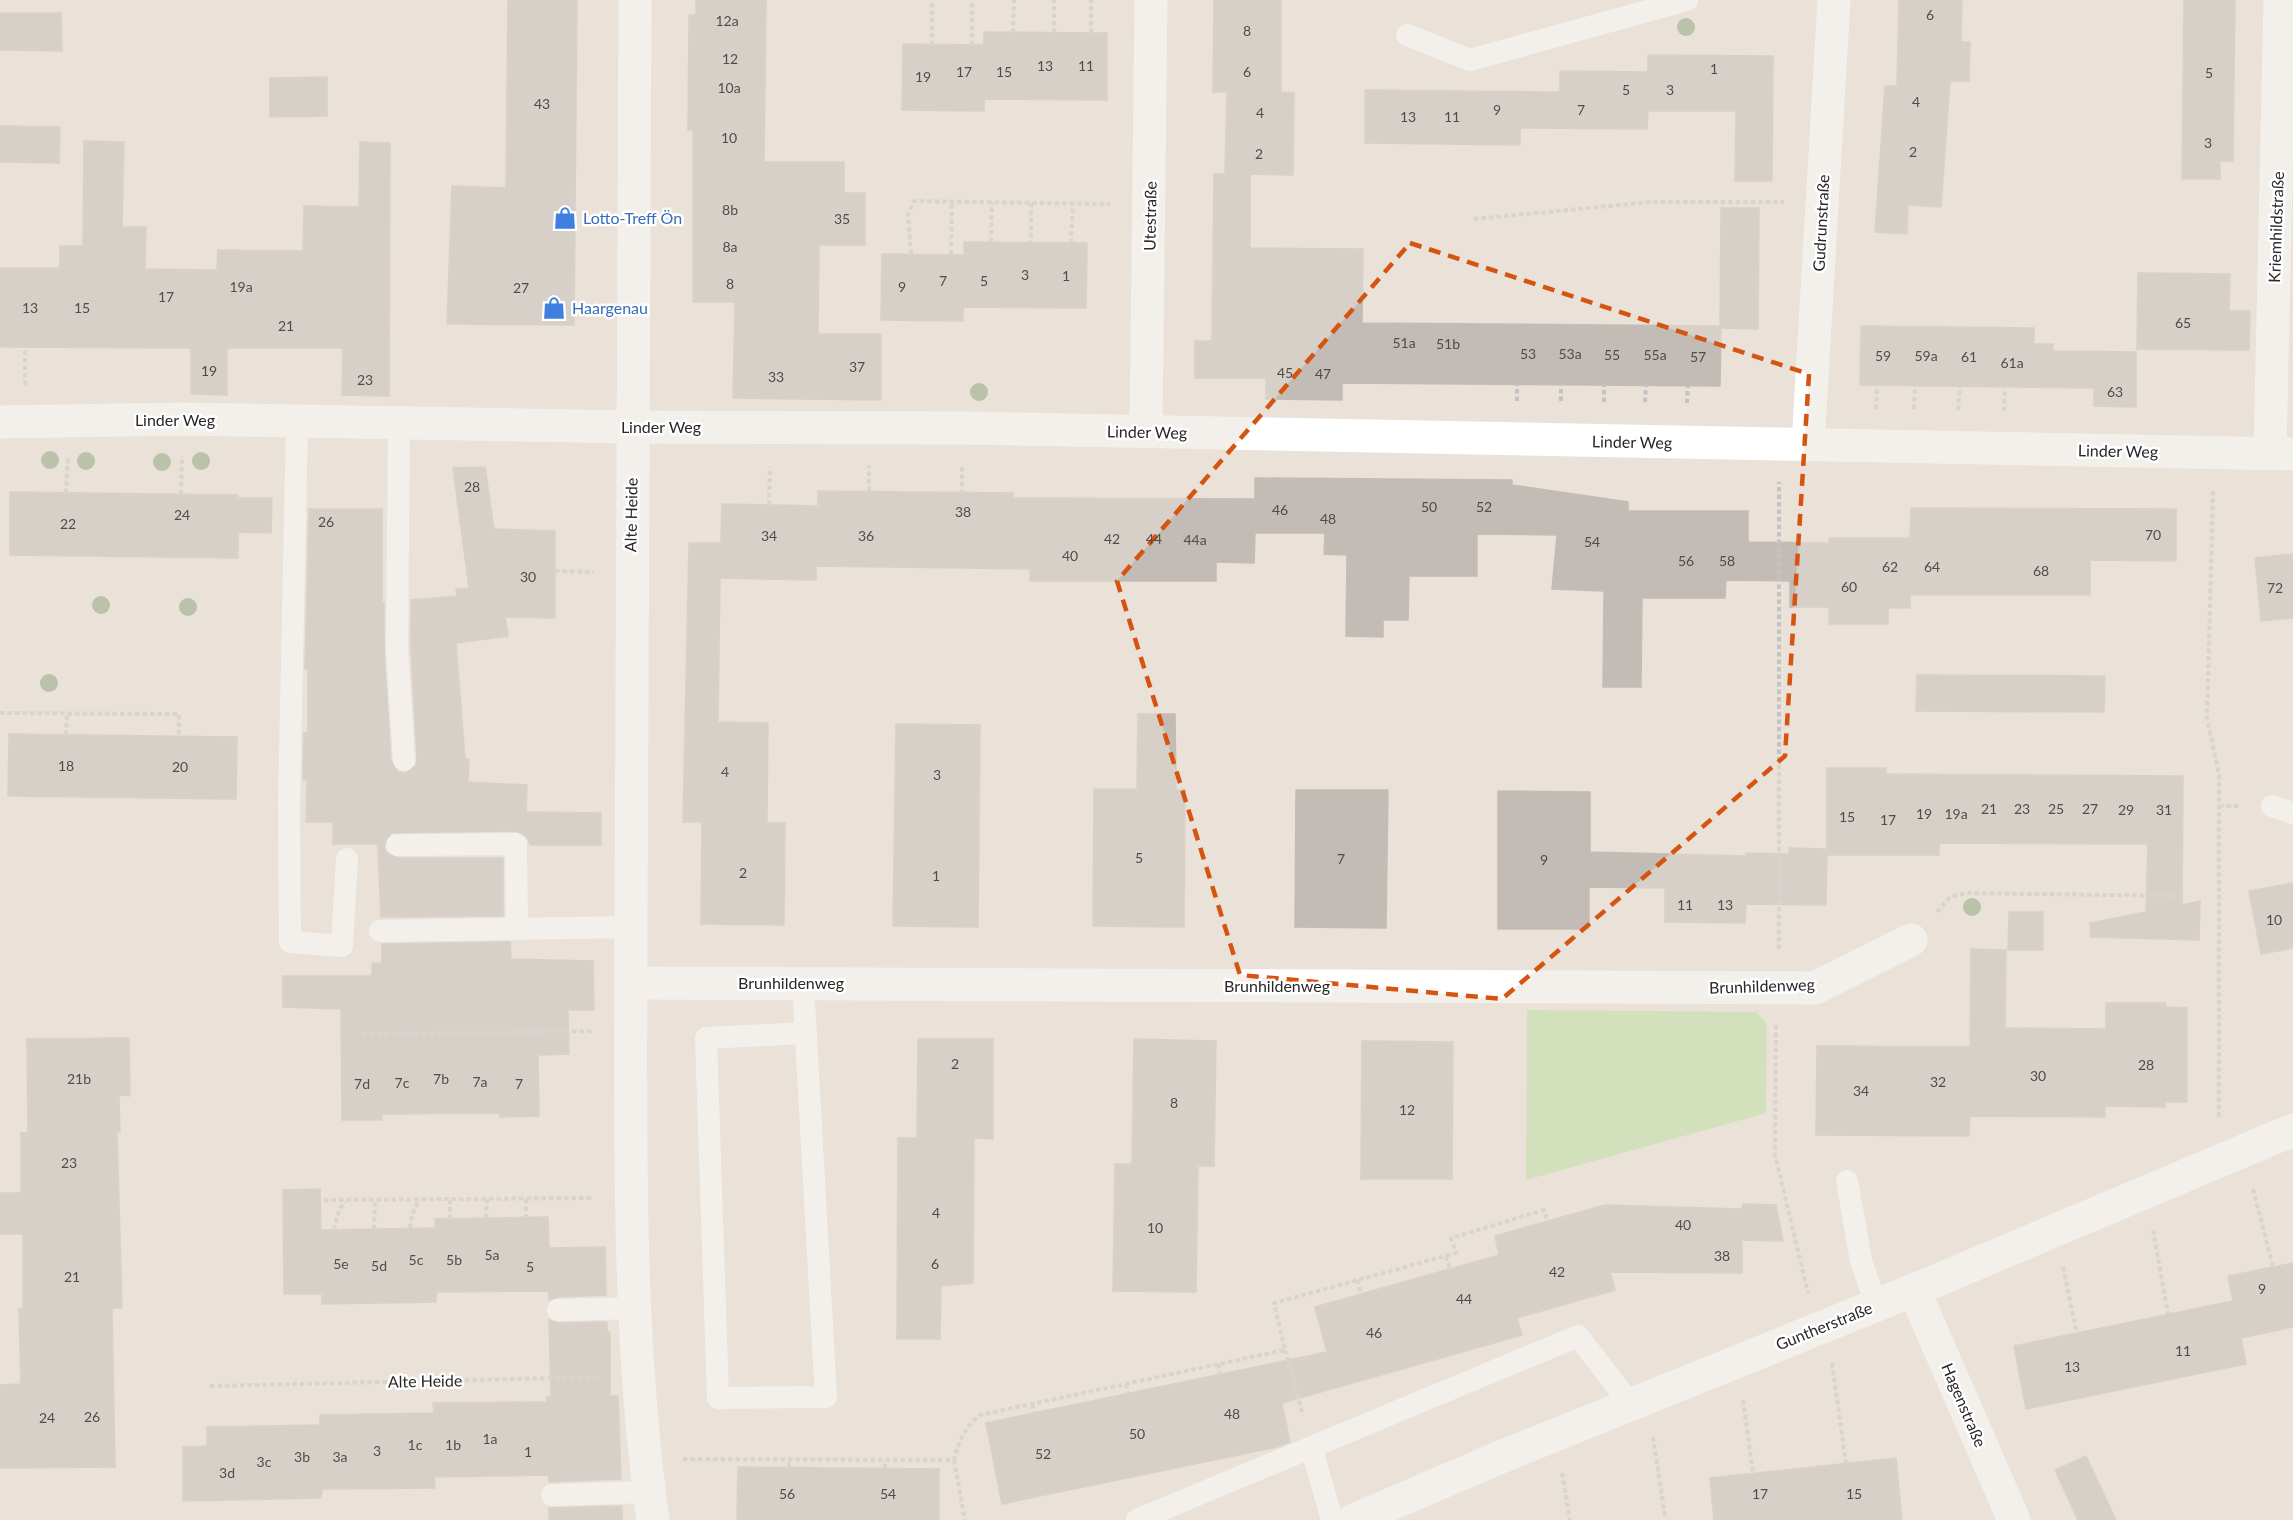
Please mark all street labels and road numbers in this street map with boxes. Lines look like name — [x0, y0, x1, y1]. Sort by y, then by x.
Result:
street label: Kriemhildstraße — [2264, 171, 2287, 283]
street label: Gudrunstraße — [1808, 174, 1833, 272]
street label: Utestraße — [1139, 181, 1160, 251]
street label: Linder Weg — [135, 410, 215, 429]
street label: Linder Weg — [621, 417, 701, 436]
street label: Linder Weg — [1107, 421, 1187, 442]
street label: Linder Weg — [1592, 431, 1672, 452]
street label: Linder Weg — [2078, 440, 2158, 461]
street label: Alte Heide — [620, 478, 641, 552]
street label: Brunhildenweg — [738, 973, 844, 992]
street label: Brunhildenweg — [1709, 974, 1815, 997]
street label: Brunhildenweg — [1224, 976, 1330, 995]
street label: Guntherstraße — [1773, 1298, 1875, 1353]
street label: Hagenstraße — [1938, 1360, 1991, 1450]
street label: Alte Heide — [388, 1370, 462, 1391]

